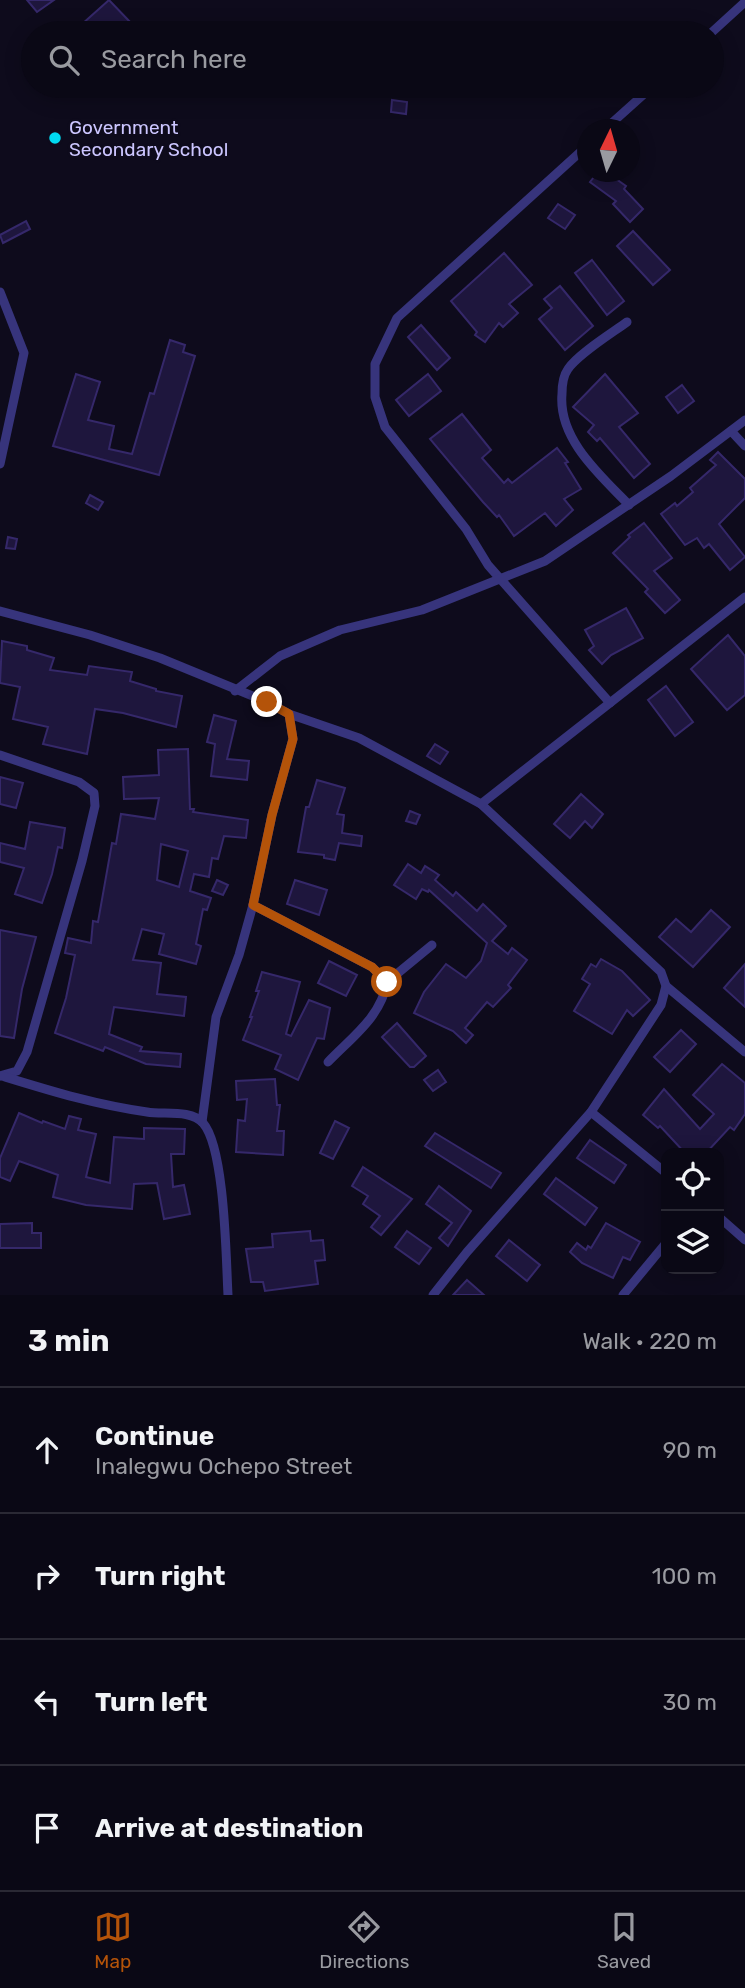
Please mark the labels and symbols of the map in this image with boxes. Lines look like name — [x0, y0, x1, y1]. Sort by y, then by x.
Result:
place label: Government Secondary School — [69, 116, 228, 161]
north arrow — [577, 119, 640, 182]
marker: Government Secondary School — [47, 130, 63, 146]
route end — [251, 686, 282, 717]
route start — [371, 966, 402, 997]

